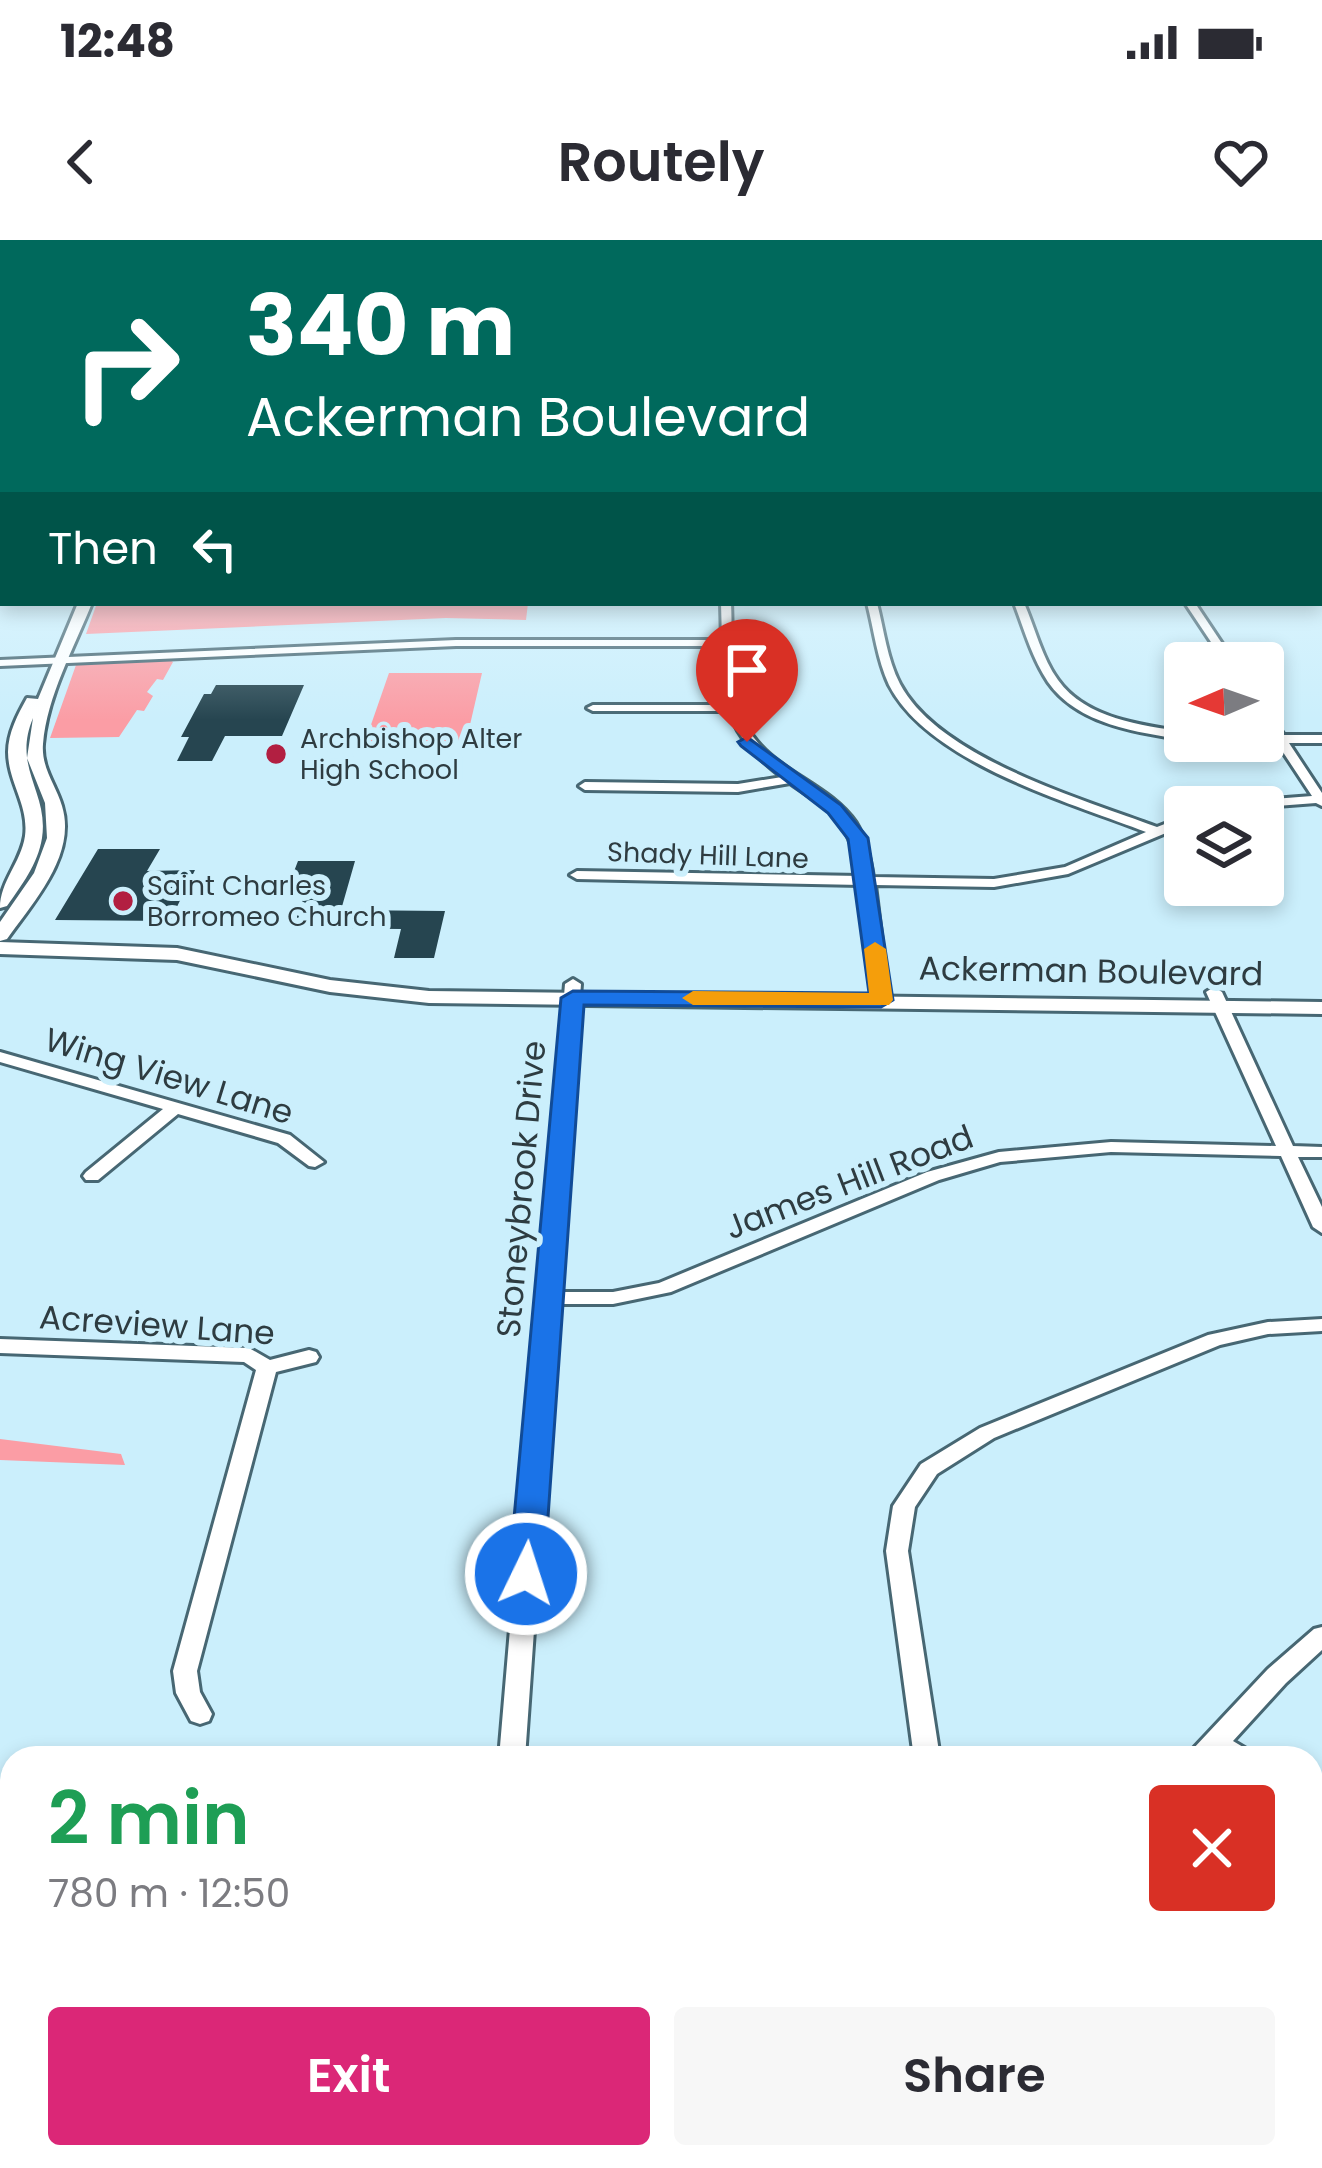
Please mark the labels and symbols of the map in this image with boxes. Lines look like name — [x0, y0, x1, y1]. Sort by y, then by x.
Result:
pin — [696, 619, 798, 742]
north arrow — [1164, 642, 1284, 762]
place label: Archbishop Alter High School — [300, 720, 522, 788]
marker: Archbishop Alter High School — [263, 741, 289, 767]
street label: Shady Hill Lane — [607, 833, 809, 877]
place label: Saint Charles Borromeo Church — [147, 867, 386, 935]
marker: Saint Charles Borromeo Church — [110, 888, 136, 914]
street label: Ackerman Boulevard — [918, 944, 1264, 998]
street label: Wing View Lane — [39, 1016, 299, 1136]
street label: Stoneybrook Drive — [485, 1038, 557, 1340]
street label: James Hill Road — [718, 1113, 980, 1251]
street label: Acreview Lane — [38, 1293, 276, 1357]
position arrow — [463, 1511, 589, 1637]

